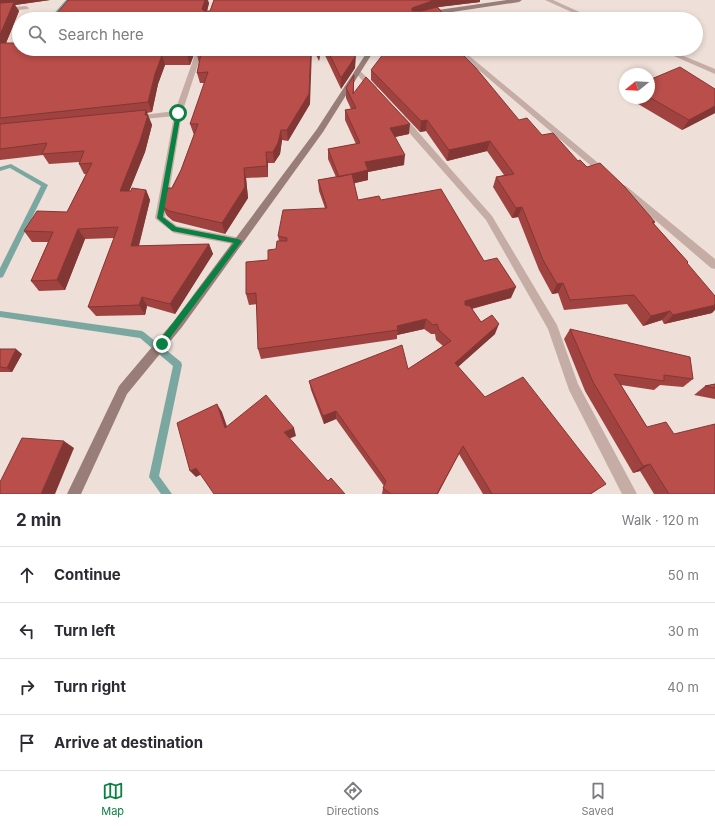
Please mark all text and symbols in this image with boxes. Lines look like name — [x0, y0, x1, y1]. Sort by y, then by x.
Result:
search box — [12, 12, 703, 56]
icon: search — [26, 23, 48, 45]
text: Search here — [58, 25, 144, 44]
north arrow — [619, 68, 655, 104]
route start — [169, 104, 187, 122]
route end — [153, 335, 171, 353]
text: 2 min — [16, 510, 61, 530]
text: Walk · 120 m — [622, 512, 699, 528]
icon: ahead — [16, 564, 38, 586]
text: Continue — [54, 565, 121, 584]
text: 50 m — [668, 567, 699, 583]
icon: left — [16, 620, 38, 642]
text: Turn left — [54, 621, 115, 640]
text: 30 m — [668, 623, 699, 639]
icon: right — [16, 676, 38, 698]
text: Turn right — [54, 677, 126, 696]
text: 40 m — [667, 679, 699, 695]
icon: arrive — [16, 732, 38, 754]
text: Arrive at destination — [54, 733, 203, 752]
tab: Map — [101, 780, 124, 818]
tab: Directions — [327, 780, 379, 818]
tab: Saved — [582, 780, 614, 818]

